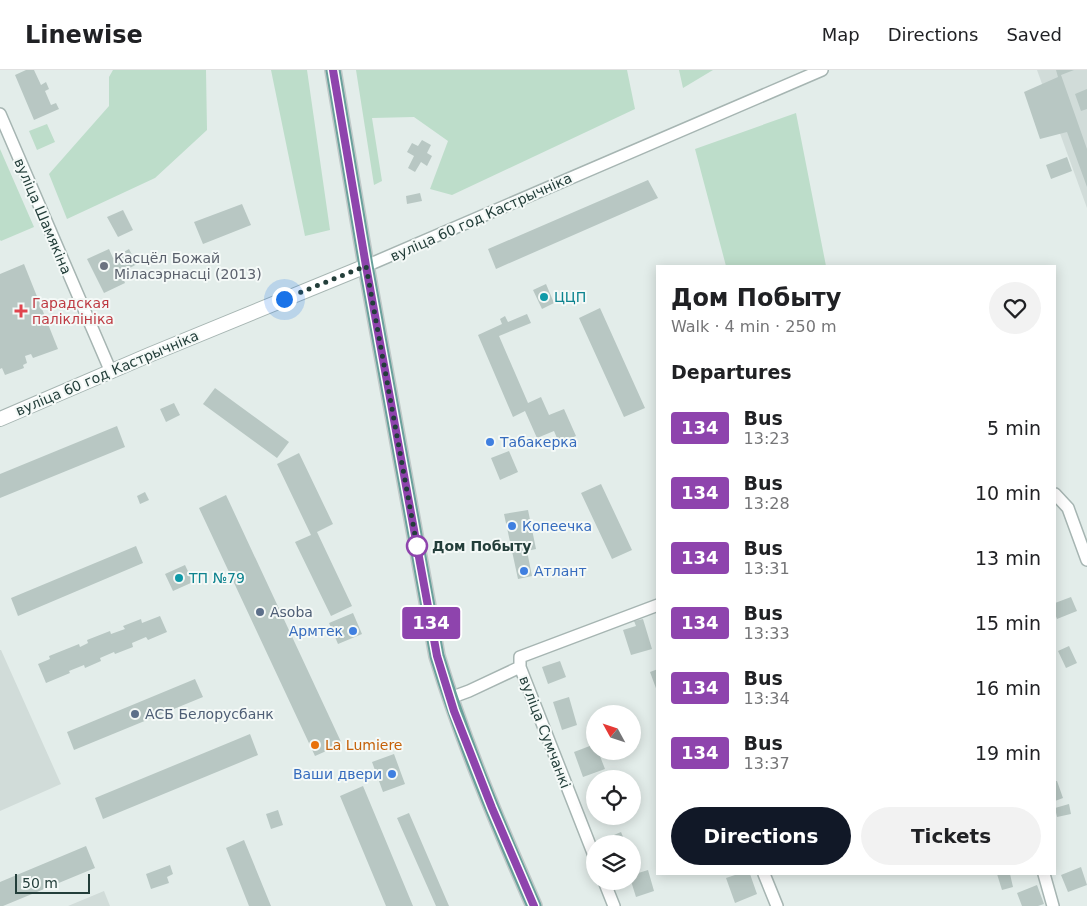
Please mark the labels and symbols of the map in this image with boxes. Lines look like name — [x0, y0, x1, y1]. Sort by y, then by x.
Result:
street label: вуліца Шамякіна — [11, 156, 75, 276]
street label: вуліца 60 год Кастрычніка — [388, 170, 574, 264]
place label: Касцёл Божай Міласэрнасці (2013) — [114, 250, 262, 282]
marker: Касцёл Божай Міласэрнасці (2013) — [98, 260, 110, 272]
your location — [272, 287, 297, 312]
place label: ЦЦП — [554, 289, 586, 305]
marker: ЦЦП — [538, 291, 550, 303]
place label: Гарадская паліклініка — [32, 295, 114, 327]
marker: Гарадская паліклініка — [14, 304, 28, 318]
street label: вуліца 60 год Кастрычніка — [13, 327, 201, 419]
place label: Табакерка — [499, 434, 577, 450]
marker: Табакерка — [484, 436, 496, 448]
place label: Копеечка — [522, 518, 592, 534]
marker: Копеечка — [506, 520, 518, 532]
marker: Дом Побыту — [406, 535, 428, 557]
place label: Дом Побыту — [432, 538, 531, 554]
place label: Атлант — [534, 563, 587, 579]
marker: Атлант — [518, 565, 530, 577]
place label: ТП №79 — [188, 570, 245, 586]
marker: ТП №79 — [173, 572, 185, 584]
place label: Asoba — [270, 604, 313, 620]
marker: Asoba — [254, 606, 266, 618]
line badge: 134 — [402, 607, 460, 639]
place label: Армтек — [289, 623, 343, 639]
marker: Армтек — [347, 625, 359, 637]
street label: вуліца Сумчанкі — [516, 674, 574, 790]
north arrow — [586, 705, 641, 760]
place label: АСБ Белорусбанк — [145, 706, 274, 722]
marker: АСБ Белорусбанк — [129, 708, 141, 720]
place label: La Lumiere — [325, 737, 402, 753]
marker: La Lumiere — [309, 739, 321, 751]
place label: Ваши двери — [293, 766, 382, 782]
marker: Ваши двери — [386, 768, 398, 780]
scale bar — [15, 871, 90, 894]

